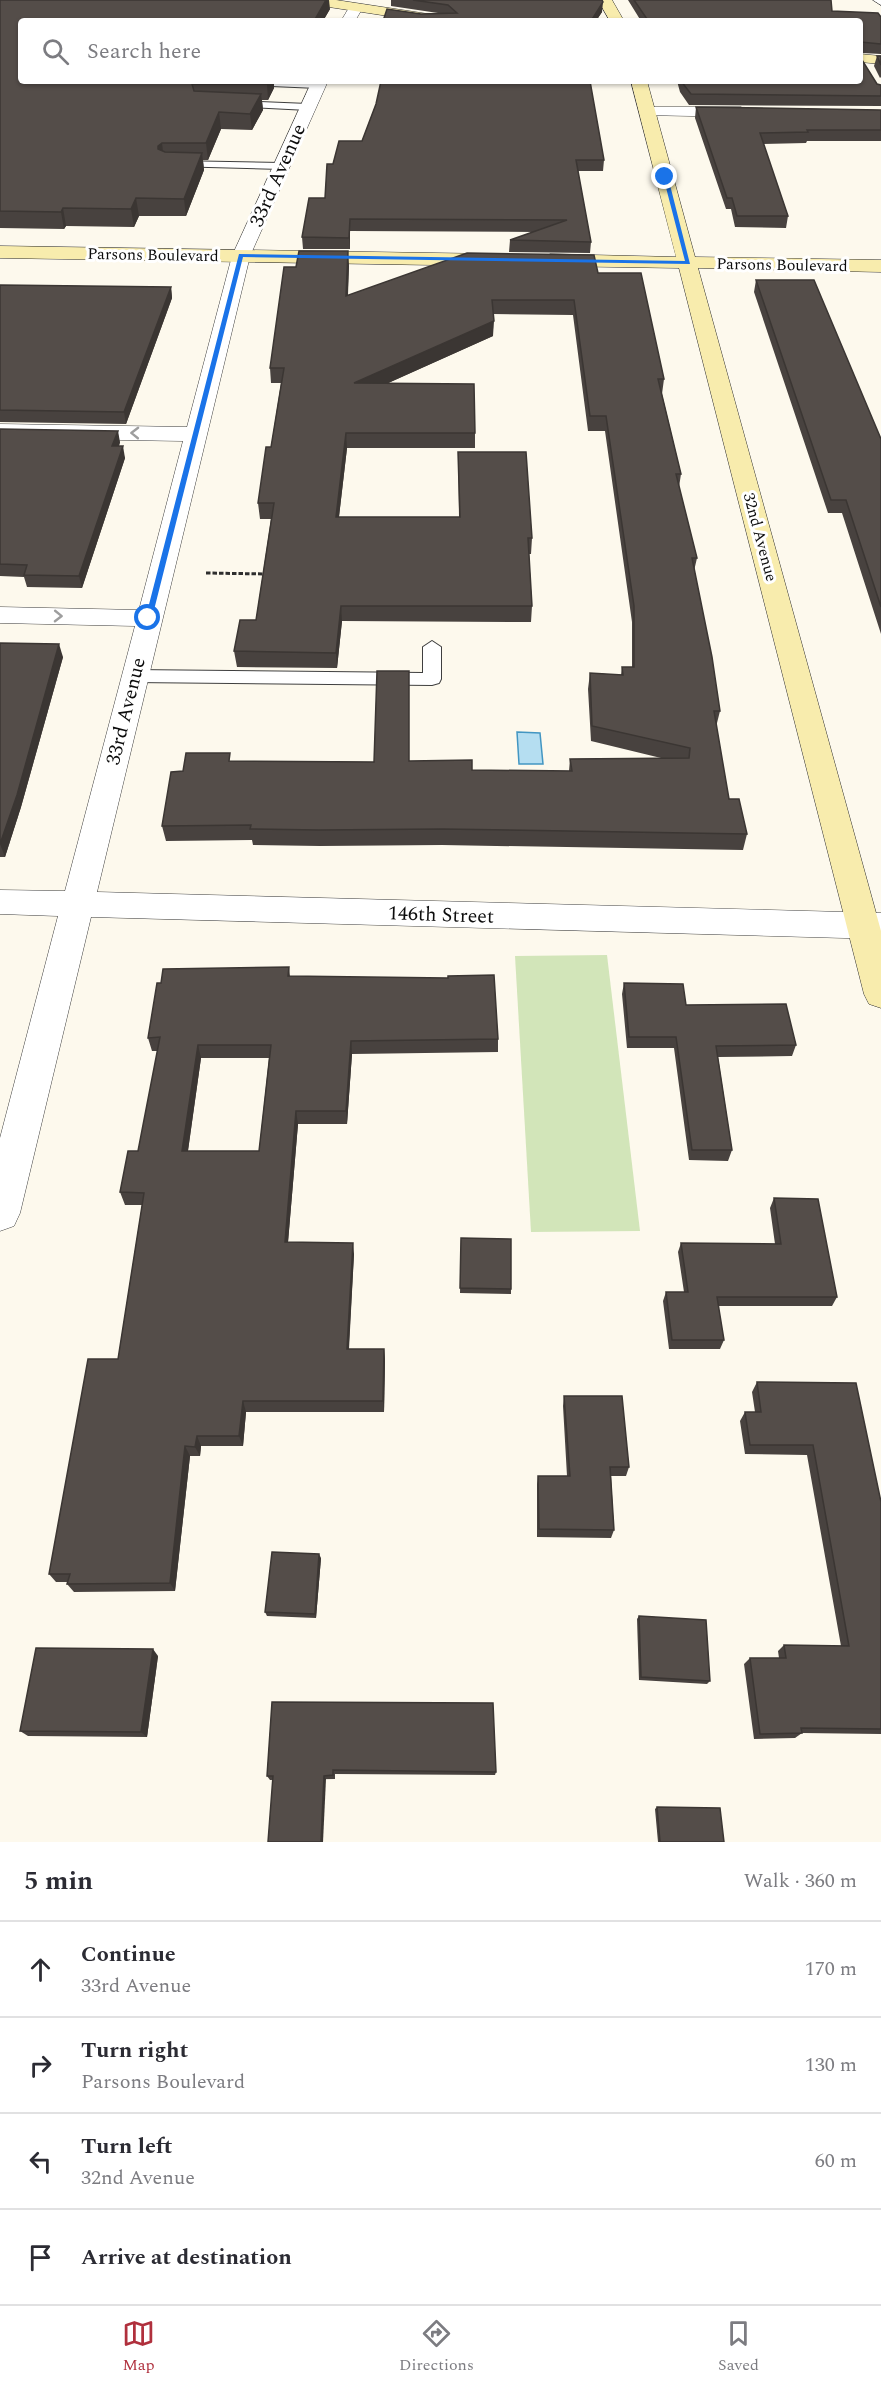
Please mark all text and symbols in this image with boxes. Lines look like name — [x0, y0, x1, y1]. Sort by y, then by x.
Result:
search box — [18, 18, 863, 84]
icon: search — [39, 35, 72, 68]
text: Search here — [87, 35, 201, 68]
street label: 33rd Avenue — [242, 119, 314, 232]
route end — [651, 163, 677, 189]
street label: Parsons Boulevard — [87, 242, 219, 268]
street label: Parsons Boulevard — [716, 252, 848, 278]
one-way arrow — [131, 427, 140, 440]
street label: 32nd Avenue — [737, 490, 783, 584]
route start — [134, 604, 160, 630]
one-way arrow — [54, 610, 63, 623]
street label: 33rd Avenue — [98, 654, 154, 768]
street label: 146th Street — [387, 898, 495, 932]
text: 5 min — [24, 1861, 93, 1901]
text: Walk · 360 m — [744, 1866, 857, 1896]
text: Continue — [81, 1938, 176, 1971]
icon: ahead — [24, 1953, 57, 1986]
text: 170 m — [805, 1954, 857, 1984]
text: 33rd Avenue — [81, 1971, 191, 2001]
text: Turn right — [81, 2034, 188, 2067]
icon: right — [24, 2049, 57, 2082]
text: 130 m — [805, 2050, 857, 2080]
text: Parsons Boulevard — [81, 2067, 245, 2097]
text: Turn left — [81, 2130, 173, 2163]
icon: left — [24, 2145, 57, 2178]
text: 60 m — [815, 2146, 857, 2176]
text: 32nd Avenue — [81, 2163, 195, 2193]
icon: arrive — [24, 2241, 57, 2274]
text: Arrive at destination — [81, 2241, 292, 2274]
tab: Map — [122, 2317, 155, 2377]
tab: Directions — [399, 2317, 474, 2377]
tab: Saved — [718, 2317, 759, 2377]

